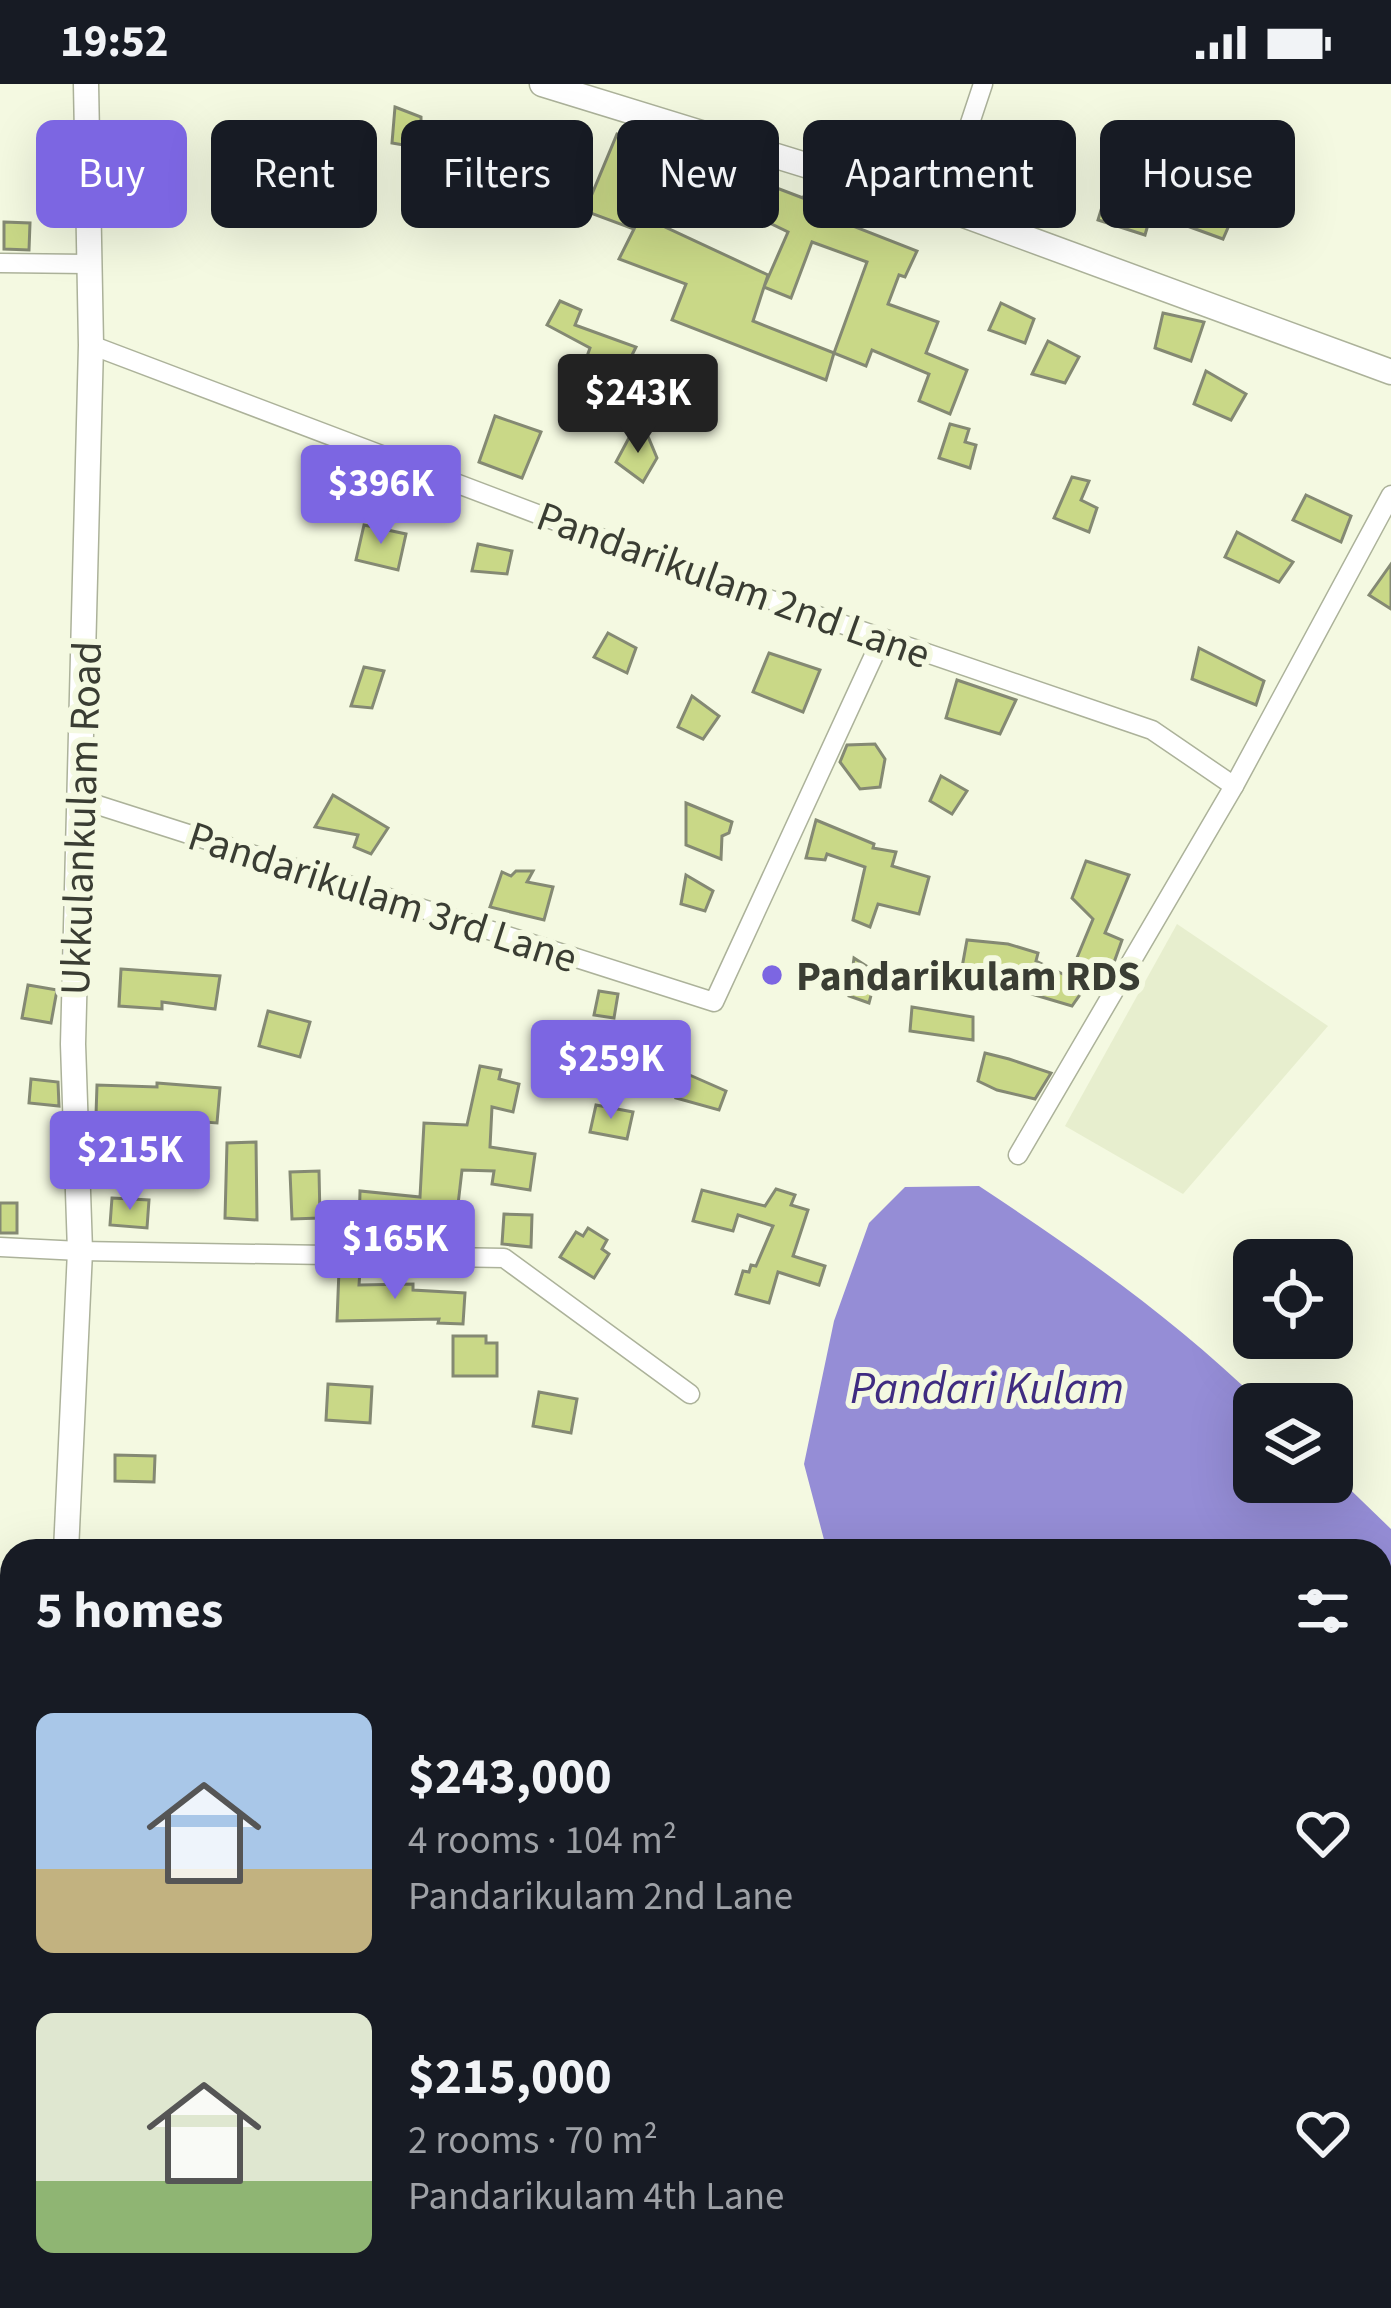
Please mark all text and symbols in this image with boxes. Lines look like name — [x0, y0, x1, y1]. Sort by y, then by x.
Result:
text: 19:52 — [60, 10, 169, 74]
chip: Buy — [36, 120, 187, 228]
chip: Rent — [211, 120, 377, 228]
chip: Filters — [401, 120, 593, 228]
chip: New — [617, 120, 779, 228]
chip: Apartment — [803, 120, 1076, 228]
chip: House — [1100, 120, 1295, 228]
pin: $243K — [554, 354, 722, 456]
text: $243K — [585, 365, 691, 421]
pin: $396K — [297, 445, 465, 547]
text: $396K — [328, 456, 434, 512]
street label: Pandarikulam 2nd Lane — [528, 487, 938, 685]
street label: Ukkulankulam Road — [46, 640, 118, 996]
street label: Pandarikulam 3rd Lane — [180, 807, 585, 989]
place label: Pandarikulam RDS — [796, 947, 1141, 1007]
marker: Pandarikulam RDS — [759, 962, 785, 988]
pin: $259K — [527, 1020, 695, 1122]
text: $259K — [558, 1031, 664, 1087]
pin: $215K — [46, 1111, 214, 1213]
text: $215K — [77, 1122, 183, 1178]
pin: $165K — [311, 1200, 479, 1302]
text: $165K — [342, 1211, 448, 1267]
map controls — [1233, 1239, 1353, 1503]
button: locate — [1233, 1239, 1353, 1359]
water label: Pandari Kulam — [850, 1357, 1124, 1421]
button: layers — [1233, 1383, 1353, 1503]
text: 5 homes — [36, 1575, 223, 1647]
icon: filters — [1290, 1578, 1356, 1644]
text: $243,000 — [408, 1741, 612, 1813]
icon: home — [132, 1761, 276, 1905]
icon: heart — [1290, 1800, 1356, 1866]
text: 4 rooms · 104 m² — [408, 1813, 677, 1869]
text: Pandarikulam 2nd Lane — [408, 1869, 793, 1925]
text: $215,000 — [408, 2041, 612, 2113]
icon: home — [132, 2061, 276, 2205]
icon: heart — [1290, 2100, 1356, 2166]
text: 2 rooms · 70 m² — [408, 2113, 658, 2169]
text: Pandarikulam 4th Lane — [408, 2169, 784, 2225]

